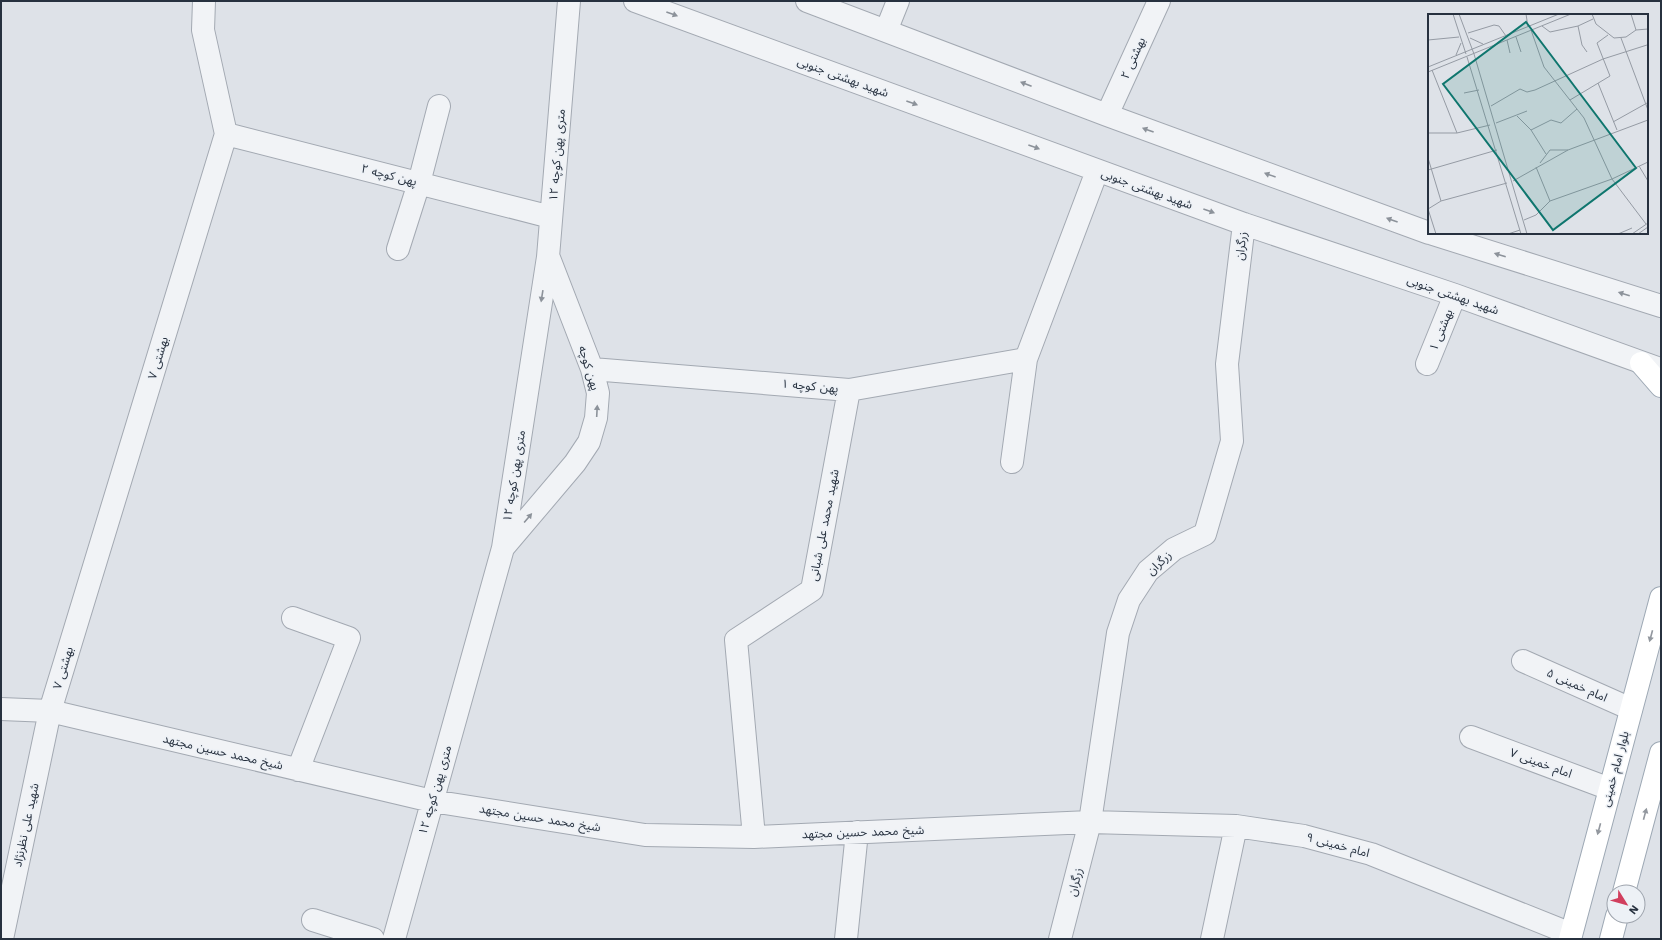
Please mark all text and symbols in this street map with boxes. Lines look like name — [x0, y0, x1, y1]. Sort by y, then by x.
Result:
one-way arrow — [666, 12, 678, 18]
inset map — [1428, 14, 1648, 234]
street label: بهشتی ۲ — [1118, 35, 1148, 81]
street label: شهید بهشتی جنوبی — [795, 54, 891, 100]
one-way arrow — [1020, 81, 1032, 87]
one-way arrow — [906, 100, 918, 106]
street label: ۱۲ متری پهن کوچه — [546, 108, 569, 202]
one-way arrow — [1142, 127, 1154, 133]
one-way arrow — [1028, 145, 1040, 151]
street label: پهن کوچه ۲ — [359, 161, 418, 190]
street label: شهید بهشتی جنوبی — [1099, 166, 1195, 212]
one-way arrow — [1264, 172, 1276, 178]
one-way arrow — [1203, 209, 1215, 215]
one-way arrow — [1386, 216, 1398, 222]
street label: زرگران — [1232, 231, 1250, 261]
one-way arrow — [1493, 252, 1505, 258]
street label: شهید بهشتی جنوبی — [1405, 273, 1501, 317]
one-way arrow — [539, 290, 545, 302]
one-way arrow — [1617, 291, 1629, 297]
street label: بهشتی ۱ — [1426, 307, 1456, 353]
street label: بهشتی ۷ — [145, 335, 171, 381]
street label: پهن کوچه — [575, 344, 602, 392]
street label: پهن کوچه ۱ — [781, 377, 839, 397]
one-way arrow — [593, 405, 600, 417]
street label: ۱۲ متری پهن کوچه — [500, 429, 529, 523]
street label: شهید محمد علی شبانی — [806, 468, 842, 582]
one-way arrow — [523, 513, 532, 524]
street label: زرگران — [1144, 548, 1174, 578]
one-way arrow — [1648, 630, 1654, 642]
street label: بهشتی ۷ — [50, 645, 76, 691]
street label: امام خمینی ۵ — [1544, 665, 1610, 706]
street label: بلوار امام خمینی — [1598, 730, 1634, 809]
street label: شیخ محمد حسین مجتهد — [161, 731, 284, 775]
street label: ۱۲ متری پهن کوچه — [416, 744, 456, 837]
street label: امام خمینی ۷ — [1507, 745, 1574, 783]
street label: شهید علی نظرنژاد — [10, 782, 42, 868]
street label: شیخ محمد حسین مجتهد — [478, 801, 602, 836]
one-way arrow — [1642, 808, 1648, 820]
street label: شیخ محمد حسین مجتهد — [801, 823, 925, 843]
one-way arrow — [1596, 823, 1602, 835]
street label: امام خمینی ۹ — [1304, 830, 1371, 862]
street label: زرگران — [1065, 866, 1085, 898]
north arrow — [1606, 884, 1646, 924]
text: N — [1626, 903, 1641, 917]

